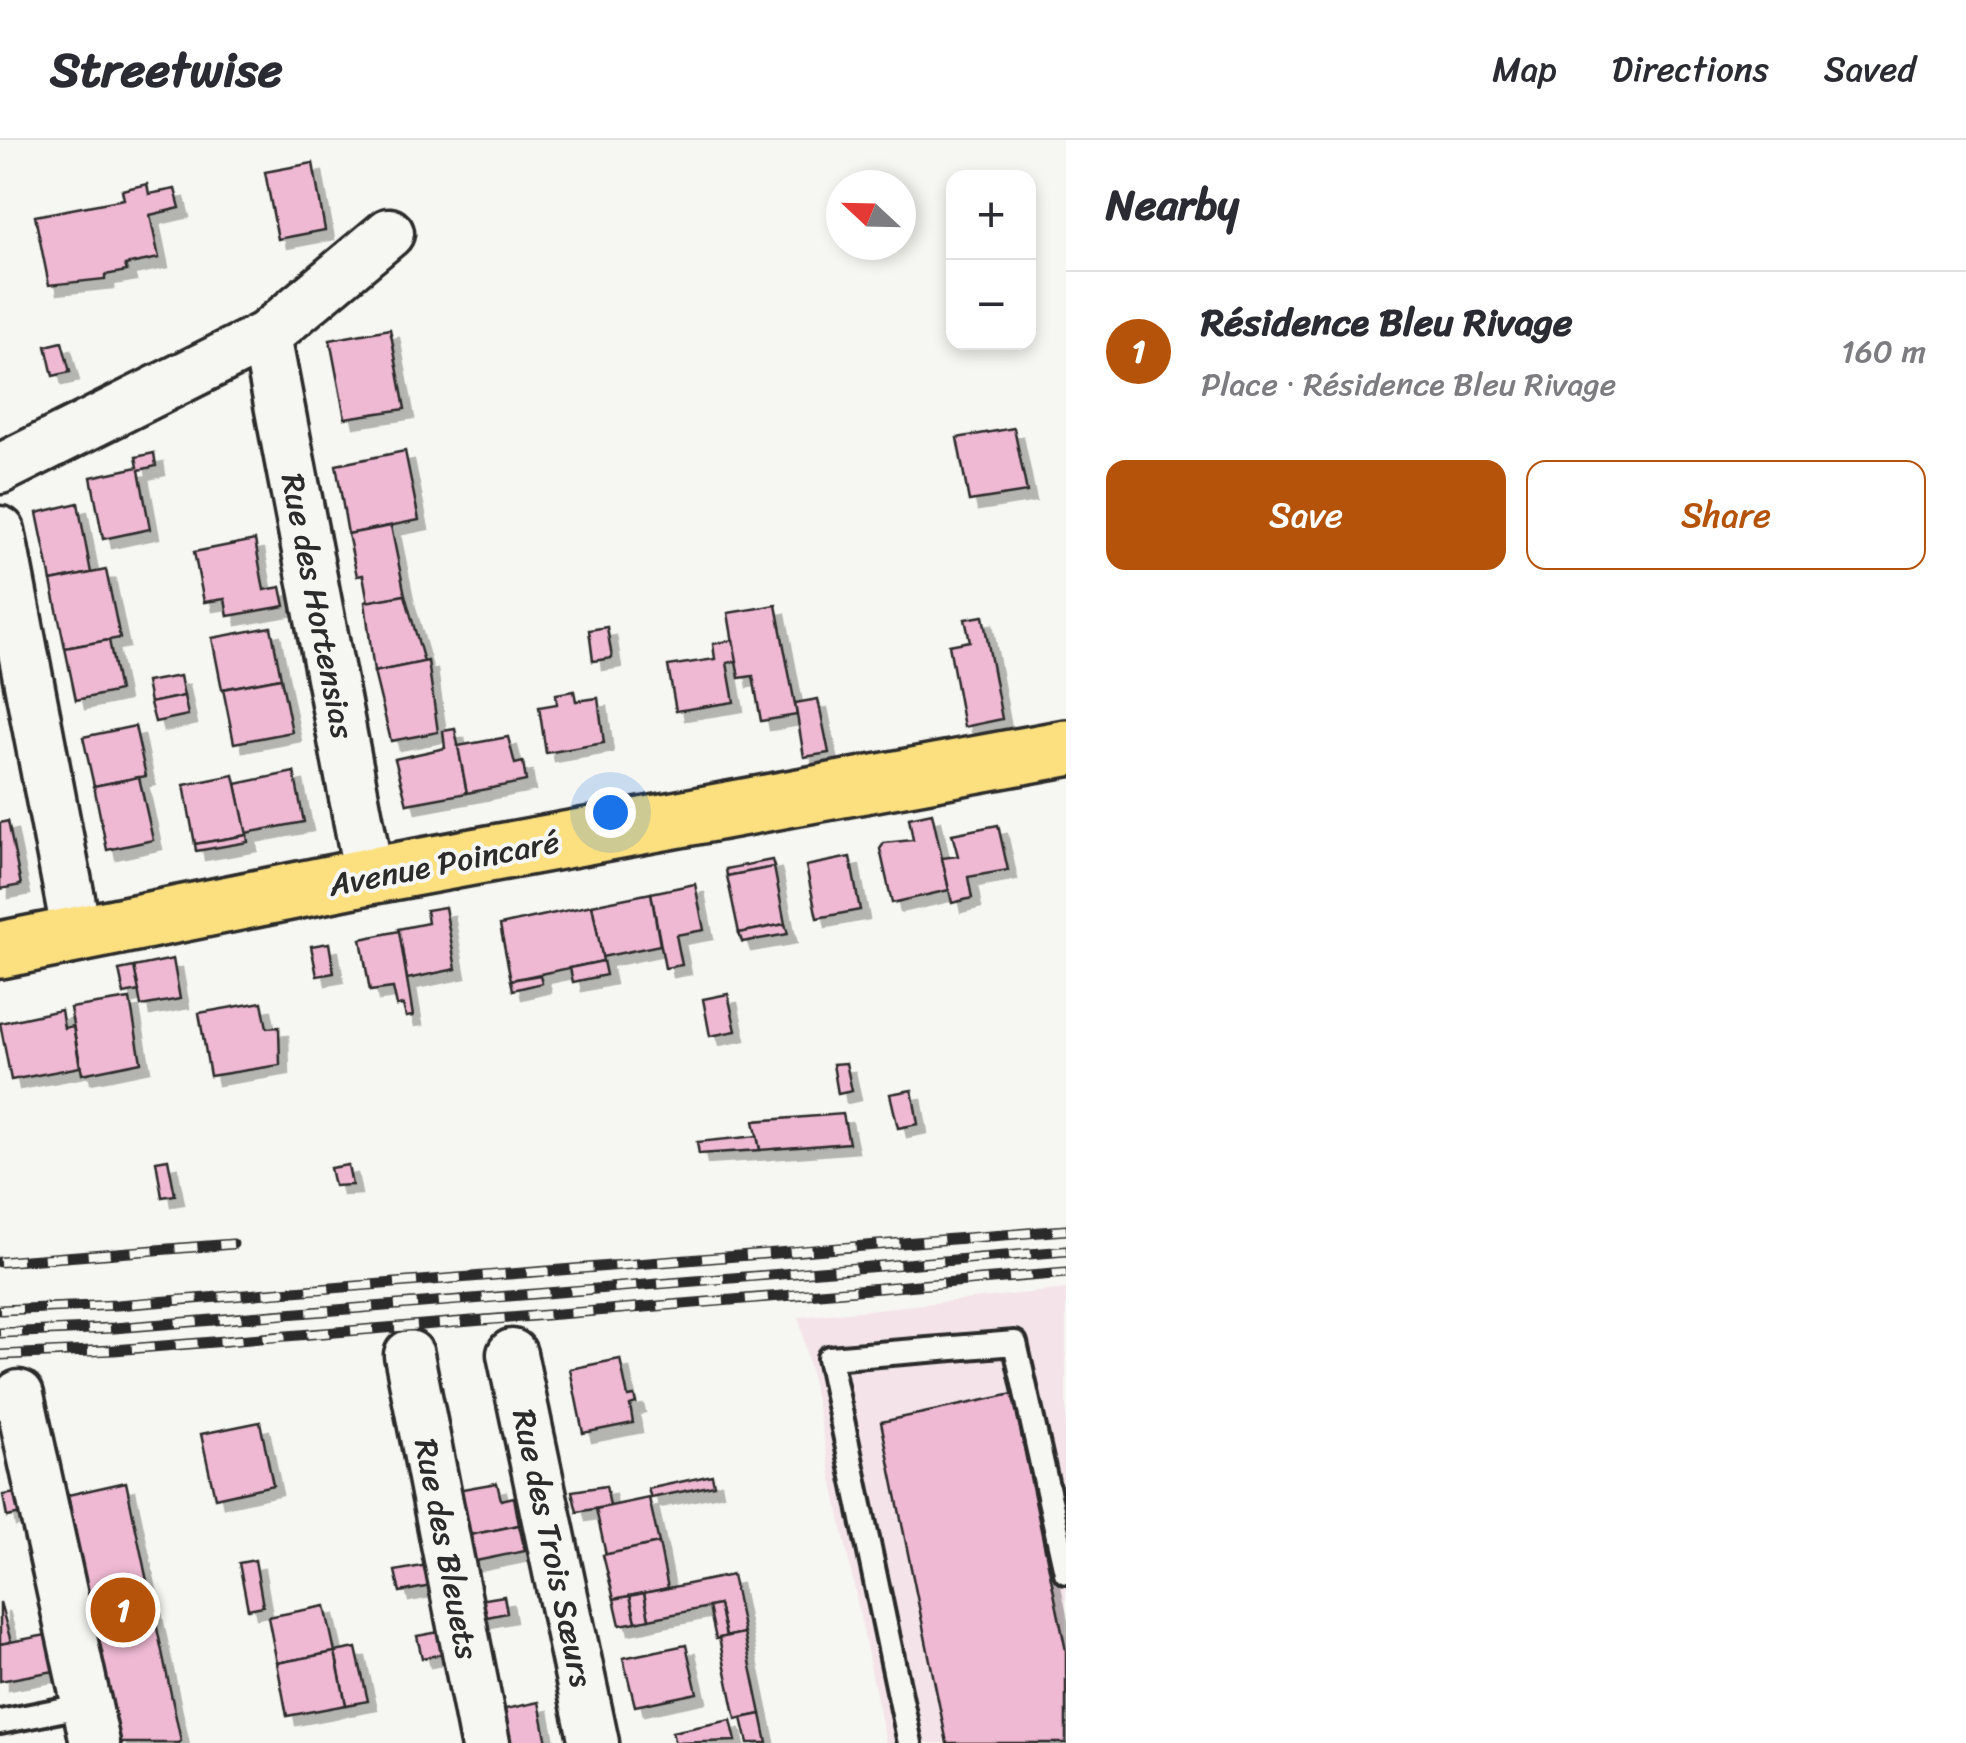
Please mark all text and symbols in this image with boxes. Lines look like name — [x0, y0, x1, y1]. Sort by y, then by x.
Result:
text: Streetwise — [50, 27, 283, 112]
text: Map — [1492, 38, 1557, 100]
text: Directions — [1612, 38, 1769, 100]
text: Saved — [1824, 38, 1916, 100]
text: Nearby — [1106, 168, 1239, 242]
north arrow — [826, 170, 916, 260]
map controls — [946, 170, 1036, 350]
button: + — [946, 170, 1036, 260]
button: − — [946, 260, 1036, 350]
text: Résidence Bleu Rivage — [1201, 289, 1573, 356]
text: 1 — [1132, 323, 1145, 380]
text: 160 m — [1841, 323, 1926, 380]
text: Place · Résidence Bleu Rivage — [1201, 356, 1616, 413]
button: Save — [1106, 460, 1506, 570]
button: Share — [1526, 460, 1926, 570]
street label: Rue des Hortensias — [264, 469, 371, 744]
your location — [585, 787, 636, 838]
street label: Avenue Poincaré — [323, 813, 564, 914]
street label: Rue des Trois Sœurs — [495, 1404, 610, 1692]
street label: Rue des Bleuets — [397, 1434, 496, 1665]
pin: 1 — [90, 1572, 156, 1648]

